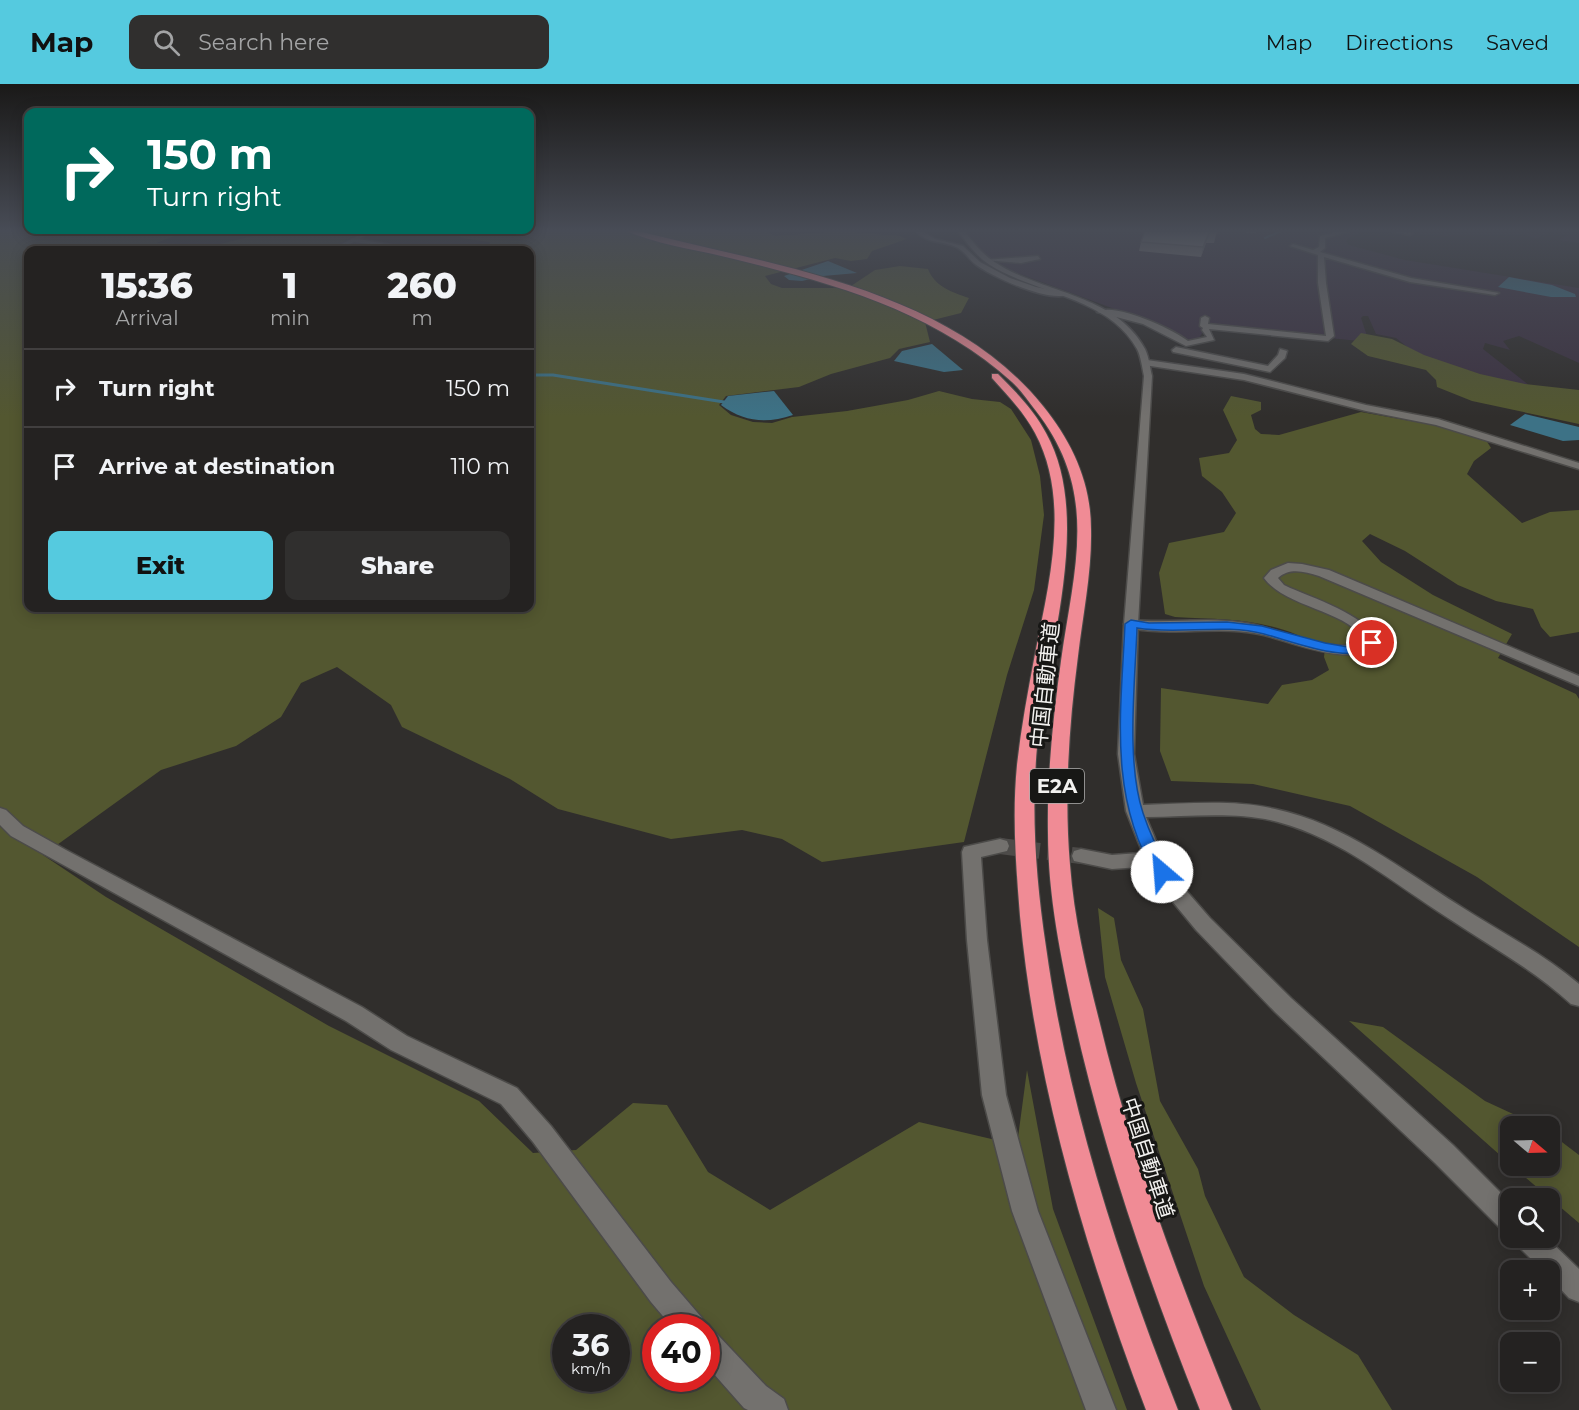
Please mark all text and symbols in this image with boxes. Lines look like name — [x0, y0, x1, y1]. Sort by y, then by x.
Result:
search box — [129, 15, 549, 69]
text: Map — [30, 25, 93, 59]
icon: search — [150, 26, 183, 59]
text: Search here — [198, 29, 329, 56]
text: Map — [1266, 30, 1312, 55]
text: Directions — [1345, 30, 1453, 55]
text: Saved — [1486, 30, 1549, 55]
text: 150 m — [147, 128, 273, 180]
icon: right — [48, 132, 126, 210]
text: Turn right — [147, 180, 282, 213]
text: 15:36 — [101, 263, 193, 307]
text: 1 — [283, 263, 297, 307]
text: 260 — [387, 263, 457, 307]
text: Arrival — [115, 306, 179, 330]
text: min — [270, 306, 310, 330]
text: m — [411, 306, 433, 330]
icon: right — [48, 372, 81, 405]
text: Turn right — [99, 375, 214, 402]
text: 150 m — [446, 375, 510, 402]
icon: arrive — [48, 450, 81, 483]
text: Arrive at destination — [99, 453, 335, 480]
text: 110 m — [450, 453, 510, 480]
button: Exit — [48, 531, 273, 600]
button: Share — [285, 531, 510, 600]
pin — [1346, 617, 1397, 668]
street label: 中国自動車道 — [1026, 621, 1064, 749]
icon: arrive — [1355, 626, 1388, 659]
road number: E2A — [1030, 769, 1084, 803]
position arrow — [1130, 840, 1194, 904]
street label: 中国自動車道 — [1117, 1094, 1179, 1222]
north arrow — [1500, 1116, 1560, 1176]
map controls — [1500, 1116, 1560, 1392]
button: search — [1500, 1188, 1560, 1248]
button: + — [1500, 1260, 1560, 1320]
speed limit sign: 40 — [642, 1314, 720, 1392]
text: 36 — [573, 1327, 609, 1364]
button: − — [1500, 1332, 1560, 1392]
text: km/h — [571, 1359, 611, 1378]

